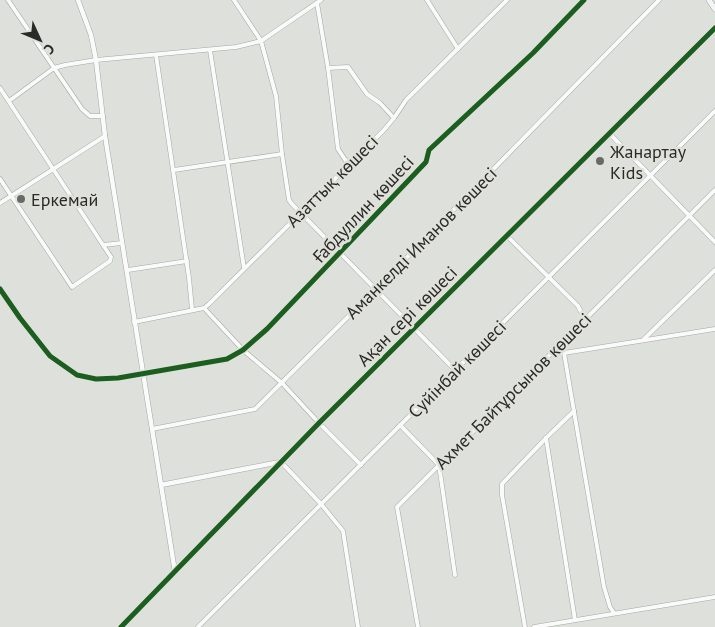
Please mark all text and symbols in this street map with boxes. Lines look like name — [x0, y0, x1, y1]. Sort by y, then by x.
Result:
north arrow — [15, 15, 65, 65]
text: С — [40, 40, 59, 58]
street label: Азаттық көшесі — [281, 130, 383, 232]
place label: Жанартау Kids — [609, 140, 687, 184]
street label: Ғабдуллин көшесі — [307, 150, 419, 268]
marker: Жанартау Kids — [594, 155, 606, 167]
street label: Аманкелді Иманов көшесі — [340, 162, 502, 324]
place label: Еркемай — [31, 188, 98, 211]
marker: Еркемай — [15, 193, 27, 205]
street label: Ақан сері көшесі — [352, 261, 462, 371]
street label: Ахмет Байтұрсынов көшесі — [430, 308, 596, 474]
street label: Суйінбай көшесі — [403, 315, 511, 423]

